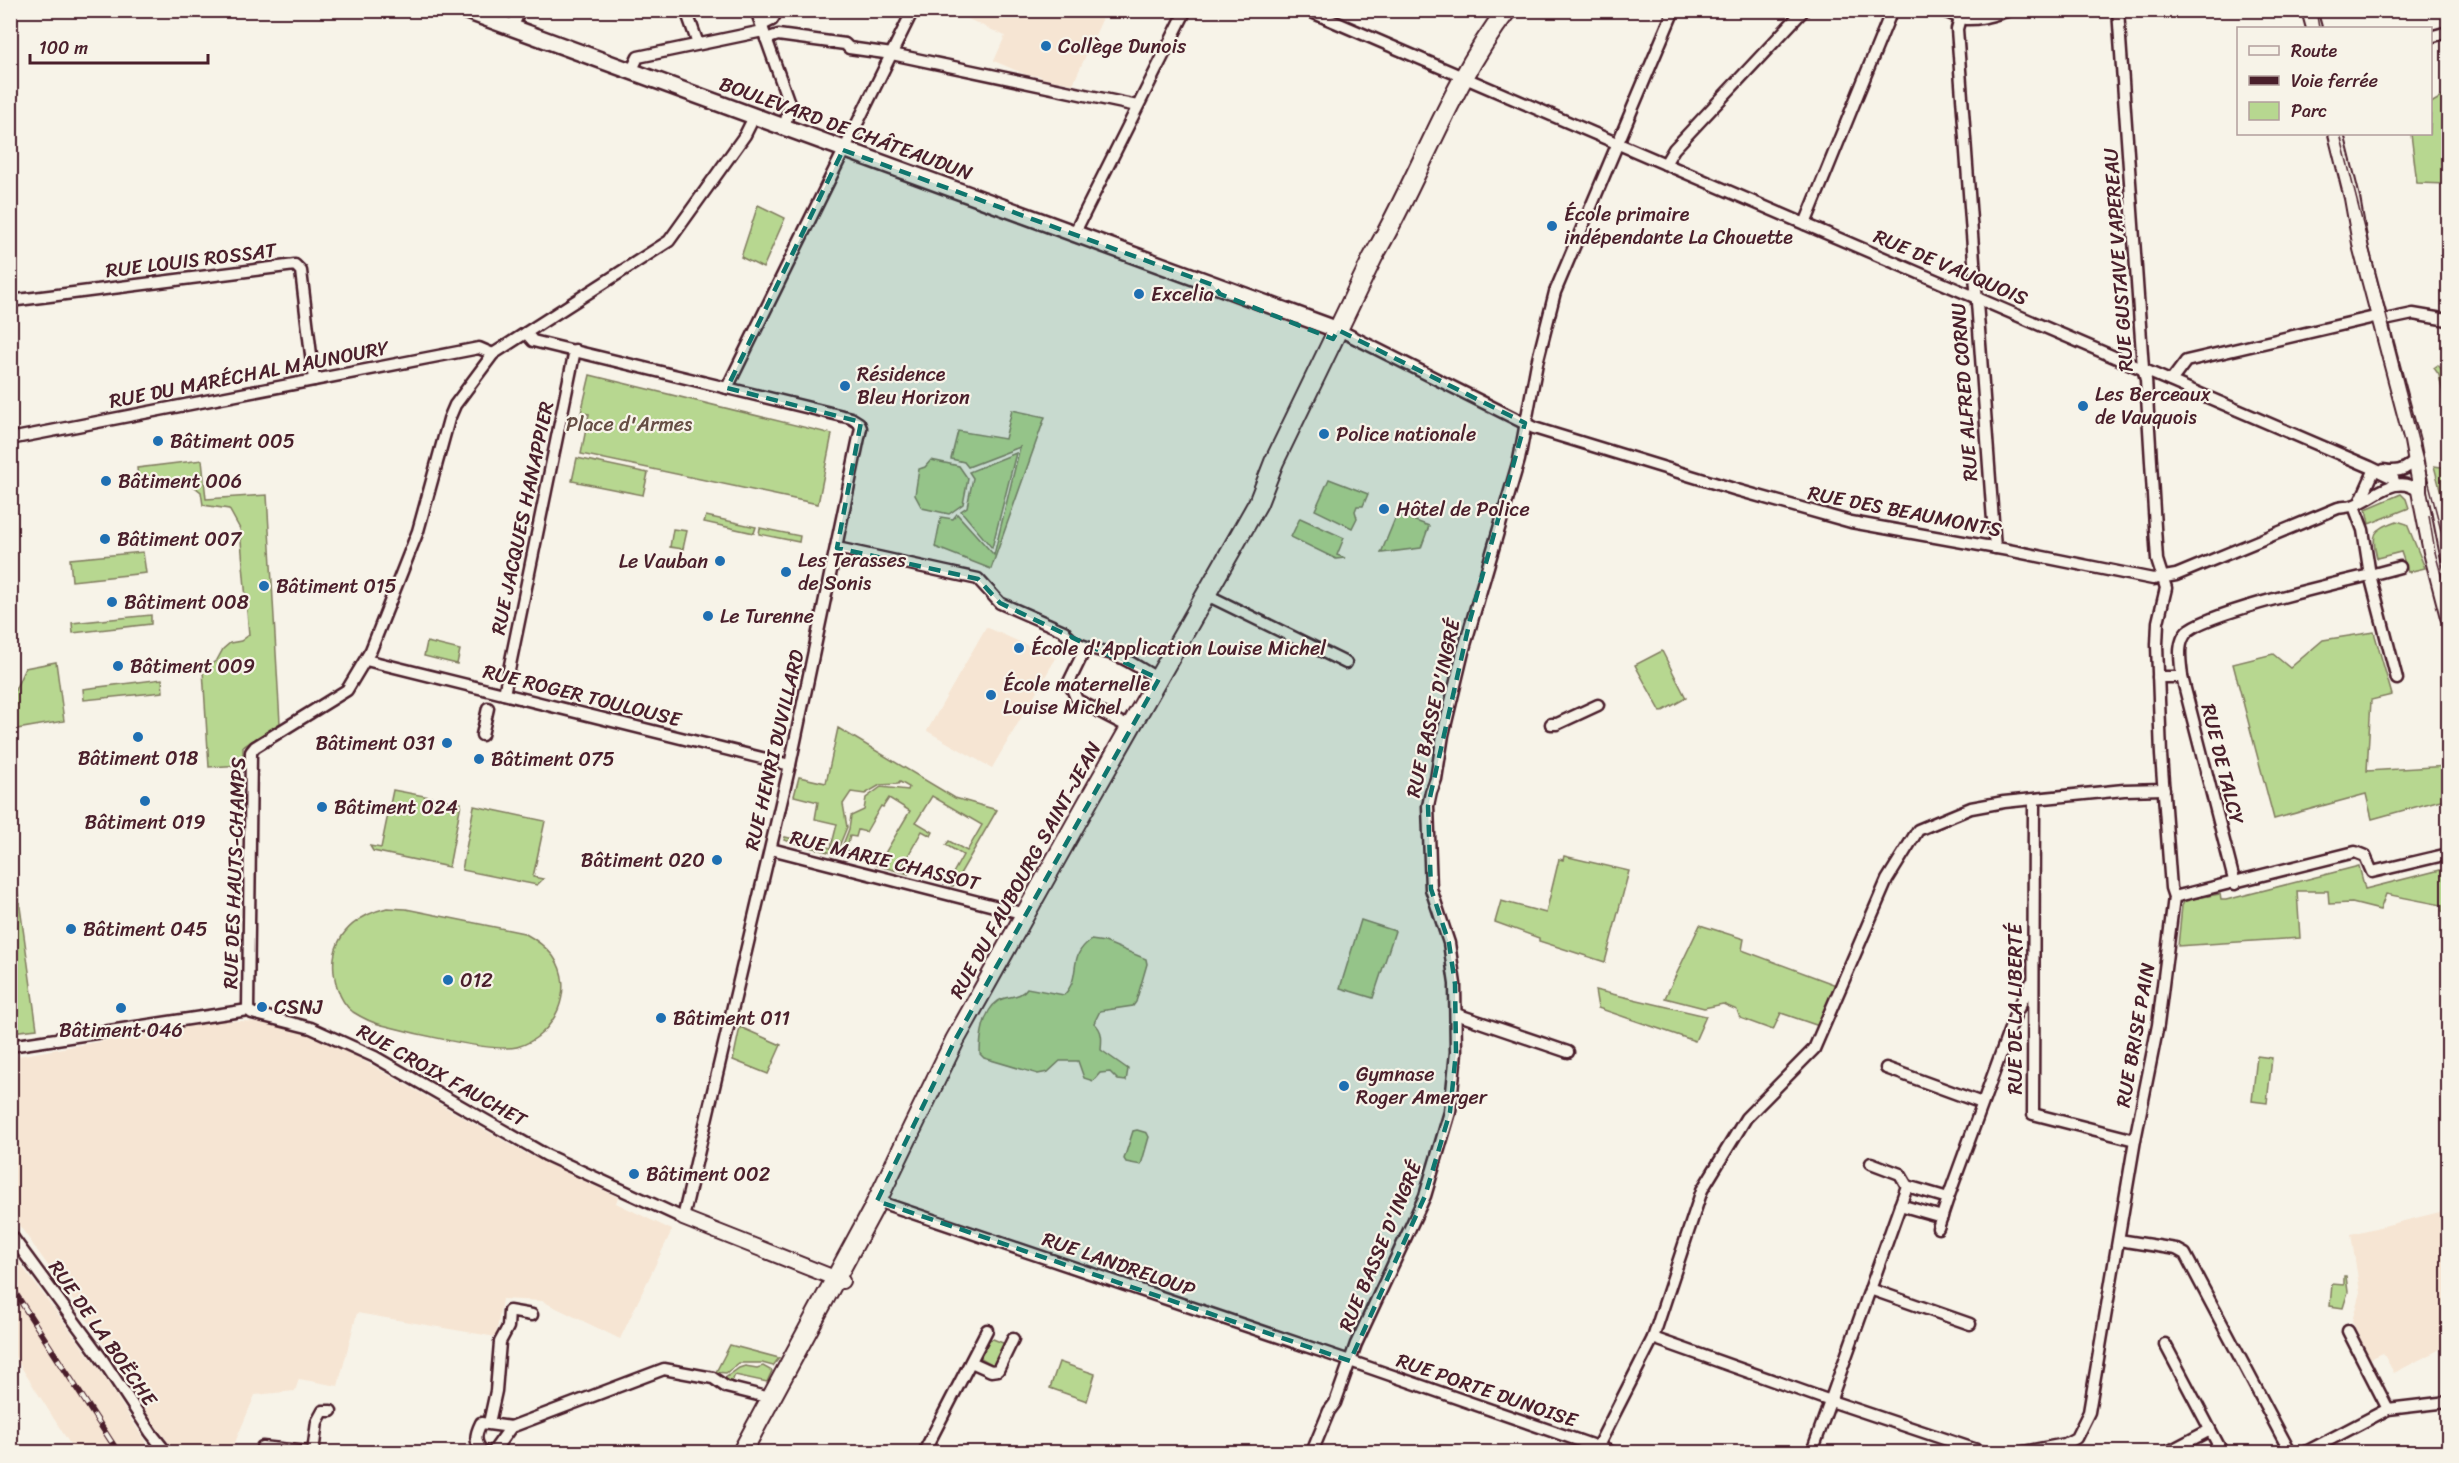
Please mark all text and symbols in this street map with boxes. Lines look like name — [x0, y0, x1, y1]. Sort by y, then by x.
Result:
scale bar — [30, 27, 208, 65]
legend — [2237, 27, 2432, 135]
place label: Collège Dunois — [1058, 29, 1187, 64]
text: 100 m — [39, 32, 88, 64]
text: Route — [2291, 35, 2338, 67]
marker: Collège Dunois — [1039, 39, 1053, 53]
text: Voie ferrée — [2291, 65, 2378, 97]
street label: BOULEVARD DE CHÂTEAUDUN — [714, 66, 977, 191]
text: Parc — [2291, 95, 2327, 127]
street label: RUE GUSTAVE VAPEREAU — [2093, 146, 2144, 373]
place label: École primaire indépendante La Chouette — [1564, 197, 1793, 255]
marker: École primaire indépendante La Chouette — [1545, 219, 1559, 233]
street label: RUE DE VAUQUOIS — [1868, 219, 2034, 316]
street label: RUE LOUIS ROSSAT — [104, 232, 280, 288]
place label: Excelia — [1151, 277, 1214, 312]
marker: Excelia — [1132, 287, 1146, 301]
street label: RUE ALFRED CORNU — [1941, 301, 1988, 482]
street label: RUE DU MARÉCHAL MAUNOURY — [106, 330, 393, 419]
place label: Résidence Bleu Horizon — [857, 357, 970, 415]
place label: Les Berceaux de Vauquois — [2095, 377, 2212, 435]
marker: Résidence Bleu Horizon — [838, 379, 852, 393]
street label: RUE JACQUES HANAPPIER — [481, 398, 564, 638]
marker: Les Berceaux de Vauquois — [2076, 399, 2090, 413]
park label: Place d'Armes — [566, 407, 693, 442]
place label: Police nationale — [1336, 417, 1476, 452]
place label: Bâtiment 005 — [170, 424, 295, 459]
marker: Police nationale — [1317, 427, 1331, 441]
marker: Bâtiment 005 — [151, 434, 165, 448]
place label: Bâtiment 006 — [118, 464, 242, 499]
marker: Bâtiment 006 — [99, 474, 113, 488]
street label: RUE DES BEAUMONTS — [1805, 476, 2005, 548]
place label: Hôtel de Police — [1396, 492, 1530, 527]
marker: Hôtel de Police — [1377, 502, 1391, 516]
place label: Bâtiment 007 — [117, 522, 243, 557]
marker: Bâtiment 007 — [98, 532, 112, 546]
place label: Les Terasses de Sonis — [798, 543, 907, 601]
place label: Le Vauban — [619, 544, 708, 579]
marker: Le Vauban — [713, 554, 727, 568]
marker: Les Terasses de Sonis — [779, 565, 793, 579]
place label: Bâtiment 015 — [276, 569, 397, 604]
marker: Bâtiment 015 — [257, 579, 271, 593]
place label: Bâtiment 008 — [124, 585, 249, 620]
marker: Bâtiment 008 — [105, 595, 119, 609]
place label: Le Turenne — [720, 599, 814, 634]
marker: Le Turenne — [701, 609, 715, 623]
street label: RUE BASSE D'INGRÉ — [1396, 613, 1471, 801]
place label: École d'Application Louise Michel — [1031, 631, 1327, 666]
marker: École d'Application Louise Michel — [1012, 641, 1026, 655]
street label: RUE HENRI DUVILLARD — [734, 646, 815, 854]
place label: Bâtiment 009 — [130, 649, 255, 684]
street label: RUE ROGER TOULOUSE — [479, 654, 686, 737]
marker: Bâtiment 009 — [111, 659, 125, 673]
place label: École maternelle Louise Michel — [1003, 667, 1151, 725]
marker: École maternelle Louise Michel — [984, 688, 998, 702]
street label: RUE DE TALCY — [2191, 700, 2255, 829]
place label: Bâtiment 031 — [315, 726, 435, 761]
marker: Bâtiment 018 — [131, 730, 145, 744]
street label: RUE DU FAUBOURG SAINT-JEAN — [940, 735, 1111, 1005]
marker: Bâtiment 031 — [440, 736, 454, 750]
place label: Bâtiment 018 — [78, 741, 198, 776]
place label: Bâtiment 075 — [491, 742, 615, 777]
marker: Bâtiment 075 — [472, 752, 486, 766]
street label: RUE DES HAUTS-CHAMPS — [213, 756, 256, 990]
place label: Bâtiment 024 — [334, 790, 458, 825]
marker: Bâtiment 019 — [138, 794, 152, 808]
marker: Bâtiment 024 — [315, 800, 329, 814]
place label: Bâtiment 019 — [85, 805, 205, 840]
street label: RUE MARIE CHASSOT — [786, 820, 985, 901]
place label: Bâtiment 020 — [581, 843, 705, 878]
marker: Bâtiment 020 — [710, 853, 724, 867]
place label: Bâtiment 045 — [83, 912, 208, 947]
marker: Bâtiment 045 — [64, 922, 78, 936]
street label: RUE DE LA LIBERTÉ — [1998, 922, 2033, 1094]
street label: RUE BRISE PAIN — [2106, 960, 2165, 1110]
place label: 012 — [460, 963, 493, 998]
marker: 012 — [441, 973, 455, 987]
place label: CSNJ — [274, 990, 323, 1025]
marker: CSNJ — [255, 1000, 269, 1014]
marker: Bâtiment 046 — [114, 1001, 128, 1015]
place label: Bâtiment 011 — [673, 1001, 790, 1036]
marker: Bâtiment 011 — [654, 1011, 668, 1025]
place label: Bâtiment 046 — [59, 1013, 183, 1048]
street label: RUE CROIX FAUCHET — [350, 1014, 534, 1137]
place label: Gymnase Roger Amerger — [1356, 1057, 1488, 1115]
marker: Gymnase Roger Amerger — [1337, 1079, 1351, 1093]
street label: RUE BASSE D'INGRÉ — [1329, 1154, 1433, 1337]
place label: Bâtiment 002 — [646, 1157, 771, 1192]
marker: Bâtiment 002 — [627, 1167, 641, 1181]
street label: RUE LANDRELOUP — [1037, 1222, 1200, 1307]
street label: RUE DE LA BOËCHE — [39, 1253, 167, 1415]
street label: RUE PORTE DUNOISE — [1392, 1343, 1584, 1438]

